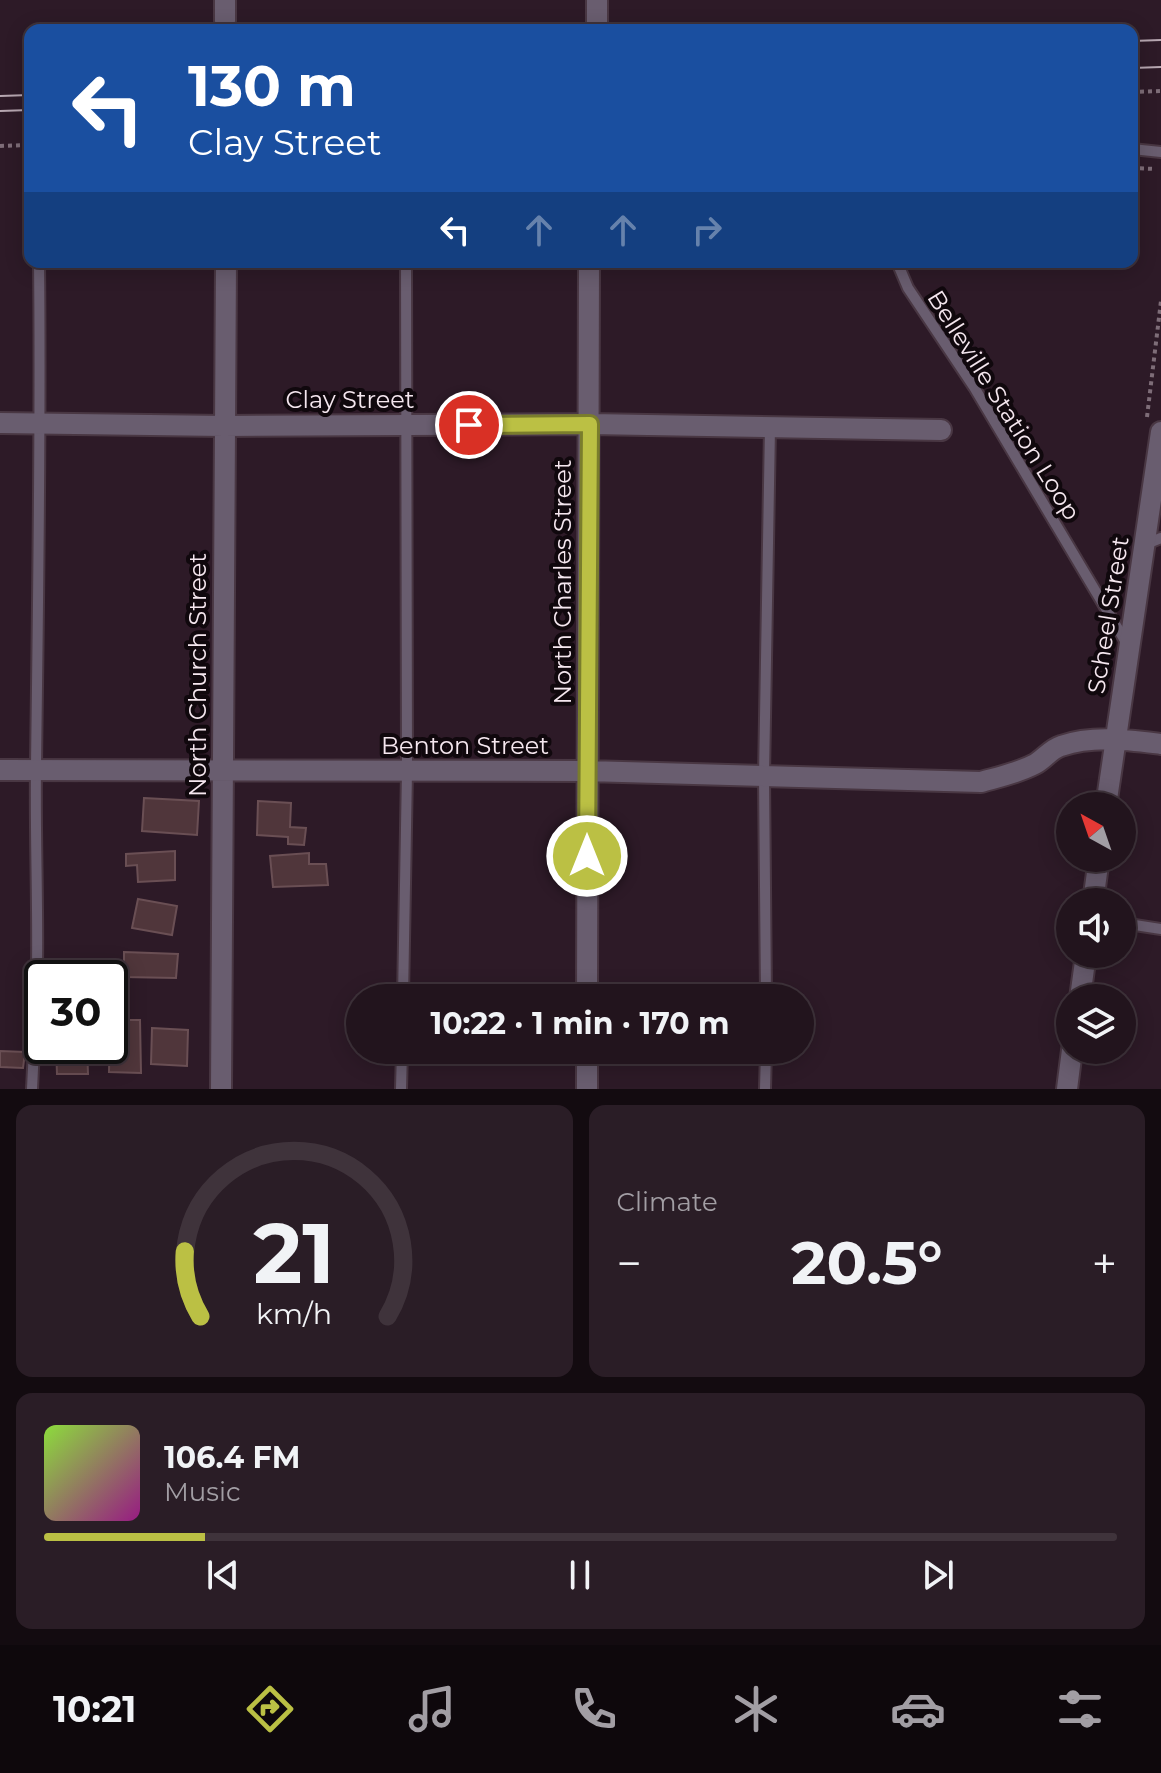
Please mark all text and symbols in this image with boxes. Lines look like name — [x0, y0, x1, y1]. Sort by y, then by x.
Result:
text: 130 m — [188, 52, 356, 120]
icon: left — [56, 56, 160, 160]
text: Clay Street — [188, 120, 382, 164]
icon: left — [433, 208, 477, 252]
icon: ahead — [517, 208, 561, 252]
icon: ahead — [601, 208, 645, 252]
icon: right — [685, 208, 729, 252]
street label: Belleville Station Loop — [921, 285, 1087, 525]
street label: Clay Street — [285, 385, 415, 414]
pin — [435, 391, 503, 459]
icon: arrive — [447, 403, 491, 447]
street label: North Charles Street — [548, 459, 577, 705]
street label: Scheel Street — [1081, 534, 1135, 696]
street label: North Church Street — [183, 553, 212, 797]
street label: Benton Street — [381, 731, 549, 760]
north arrow — [1056, 792, 1136, 872]
map controls — [1056, 792, 1136, 1064]
position arrow — [545, 814, 629, 898]
button: sound — [1056, 888, 1136, 968]
speed limit sign: 30 — [24, 960, 128, 1064]
button: layers — [1056, 984, 1136, 1064]
text: 10:22 · 1 min · 170 m — [430, 1005, 730, 1042]
text: Climate — [617, 1186, 718, 1218]
text: 21 — [253, 1202, 335, 1304]
text: 20.5° — [791, 1226, 942, 1299]
text: − — [617, 1236, 642, 1290]
text: + — [1092, 1236, 1117, 1290]
text: km/h — [256, 1296, 332, 1331]
text: 106.4 FM — [164, 1439, 300, 1476]
text: Music — [164, 1476, 241, 1508]
icon: previous — [201, 1553, 245, 1597]
icon: pause — [558, 1553, 602, 1597]
icon: next — [916, 1553, 960, 1597]
icon: directions — [242, 1681, 298, 1737]
icon: music — [404, 1681, 460, 1737]
icon: phone — [566, 1681, 622, 1737]
icon: climate — [728, 1681, 784, 1737]
icon: car — [890, 1681, 946, 1737]
icon: filters — [1052, 1681, 1108, 1737]
text: 10:21 — [53, 1687, 136, 1731]

